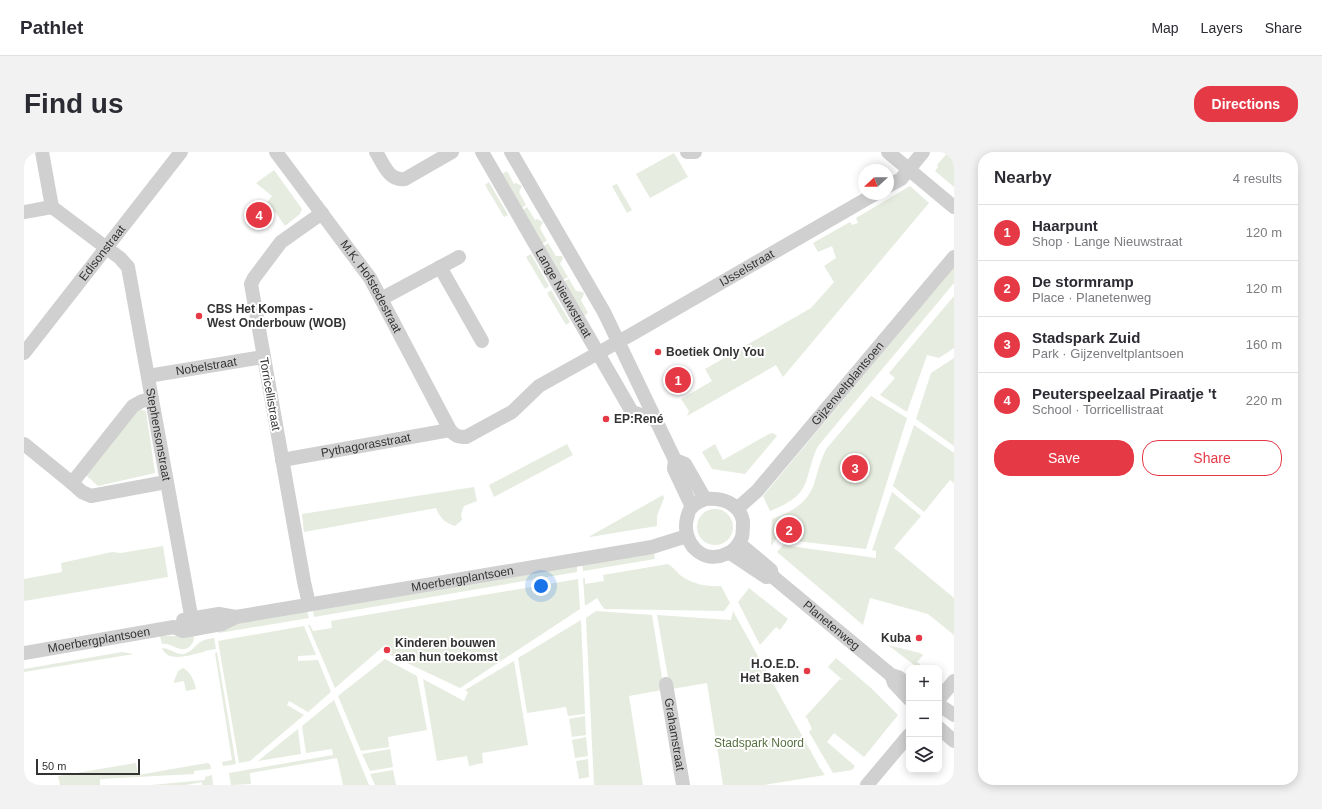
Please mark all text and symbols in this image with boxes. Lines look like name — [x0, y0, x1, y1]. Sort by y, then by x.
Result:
text: Pathlet — [20, 17, 83, 38]
text: Map — [1151, 20, 1179, 36]
text: Layers — [1201, 20, 1243, 36]
text: Share — [1265, 20, 1302, 36]
button: Directions — [1194, 86, 1298, 122]
text: Find us — [24, 88, 124, 119]
north arrow — [858, 164, 894, 200]
text: Nearby — [994, 168, 1052, 187]
text: 4 results — [1233, 171, 1282, 186]
pin: 4 — [246, 200, 272, 230]
text: Haarpunt — [1032, 217, 1098, 234]
street label: Edisonstraat — [76, 222, 129, 284]
text: 1 — [1003, 225, 1011, 240]
text: 120 m — [1246, 225, 1282, 240]
text: Shop · Lange Nieuwstraat — [1032, 234, 1182, 249]
street label: M.K. Hofstedestraat — [337, 237, 405, 336]
street label: Lange Nieuwstraat — [532, 246, 595, 341]
street label: IJsselstraat — [717, 246, 777, 289]
text: De stormramp — [1032, 273, 1134, 290]
text: 2 — [1003, 281, 1011, 296]
text: 120 m — [1246, 281, 1282, 296]
text: Place · Planetenweg — [1032, 290, 1151, 305]
place label: CBS Het Kompas - West Onderbouw (WOB) — [207, 302, 346, 330]
marker: CBS Het Kompas - West Onderbouw (WOB) — [194, 311, 204, 321]
text: Stadspark Zuid — [1032, 329, 1140, 346]
text: 3 — [1003, 337, 1011, 352]
text: 160 m — [1246, 337, 1282, 352]
street label: Gijzenveltplantsoen — [808, 339, 887, 428]
place label: Boetiek Only You — [666, 345, 764, 359]
text: Park · Gijzenveltplantsoen — [1032, 346, 1184, 361]
marker: Boetiek Only You — [653, 347, 663, 357]
street label: Nobelstraat — [175, 354, 238, 378]
street label: Torricellistraat — [257, 356, 283, 432]
pin: 1 — [665, 365, 691, 395]
text: Peuterspeelzaal Piraatje 't — [1032, 385, 1217, 402]
street label: Stephensonstraat — [143, 387, 174, 483]
text: 4 — [1003, 393, 1011, 408]
text: 220 m — [1246, 393, 1282, 408]
text: School · Torricellistraat — [1032, 402, 1163, 417]
place label: EP:René — [614, 412, 664, 426]
marker: EP:René — [601, 414, 611, 424]
street label: Pythagorasstraat — [320, 430, 412, 460]
button: Save — [994, 440, 1134, 476]
button: Share — [1142, 440, 1282, 476]
pin: 3 — [842, 453, 868, 483]
pin: 2 — [776, 515, 802, 545]
street label: Moerbergplantsoen — [410, 563, 515, 594]
your location — [531, 576, 551, 596]
street label: Planetenweg — [800, 598, 863, 653]
street label: Moerbergplantsoen — [47, 624, 151, 656]
place label: Kuba — [881, 631, 911, 645]
marker: Kuba — [914, 633, 924, 643]
place label: Kinderen bouwen aan hun toekomst — [395, 636, 498, 664]
marker: Kinderen bouwen aan hun toekomst — [382, 645, 392, 655]
place label: H.O.E.D. Het Baken — [740, 657, 799, 685]
map controls — [906, 665, 942, 773]
button: + — [906, 665, 942, 701]
marker: H.O.E.D. Het Baken — [802, 666, 812, 676]
street label: Grahamstraat — [661, 697, 688, 772]
button: − — [906, 701, 942, 737]
park label: Stadspark Noord — [714, 736, 804, 750]
button: layers — [906, 737, 942, 773]
scale bar — [36, 757, 140, 776]
text: 50 m — [42, 760, 66, 772]

